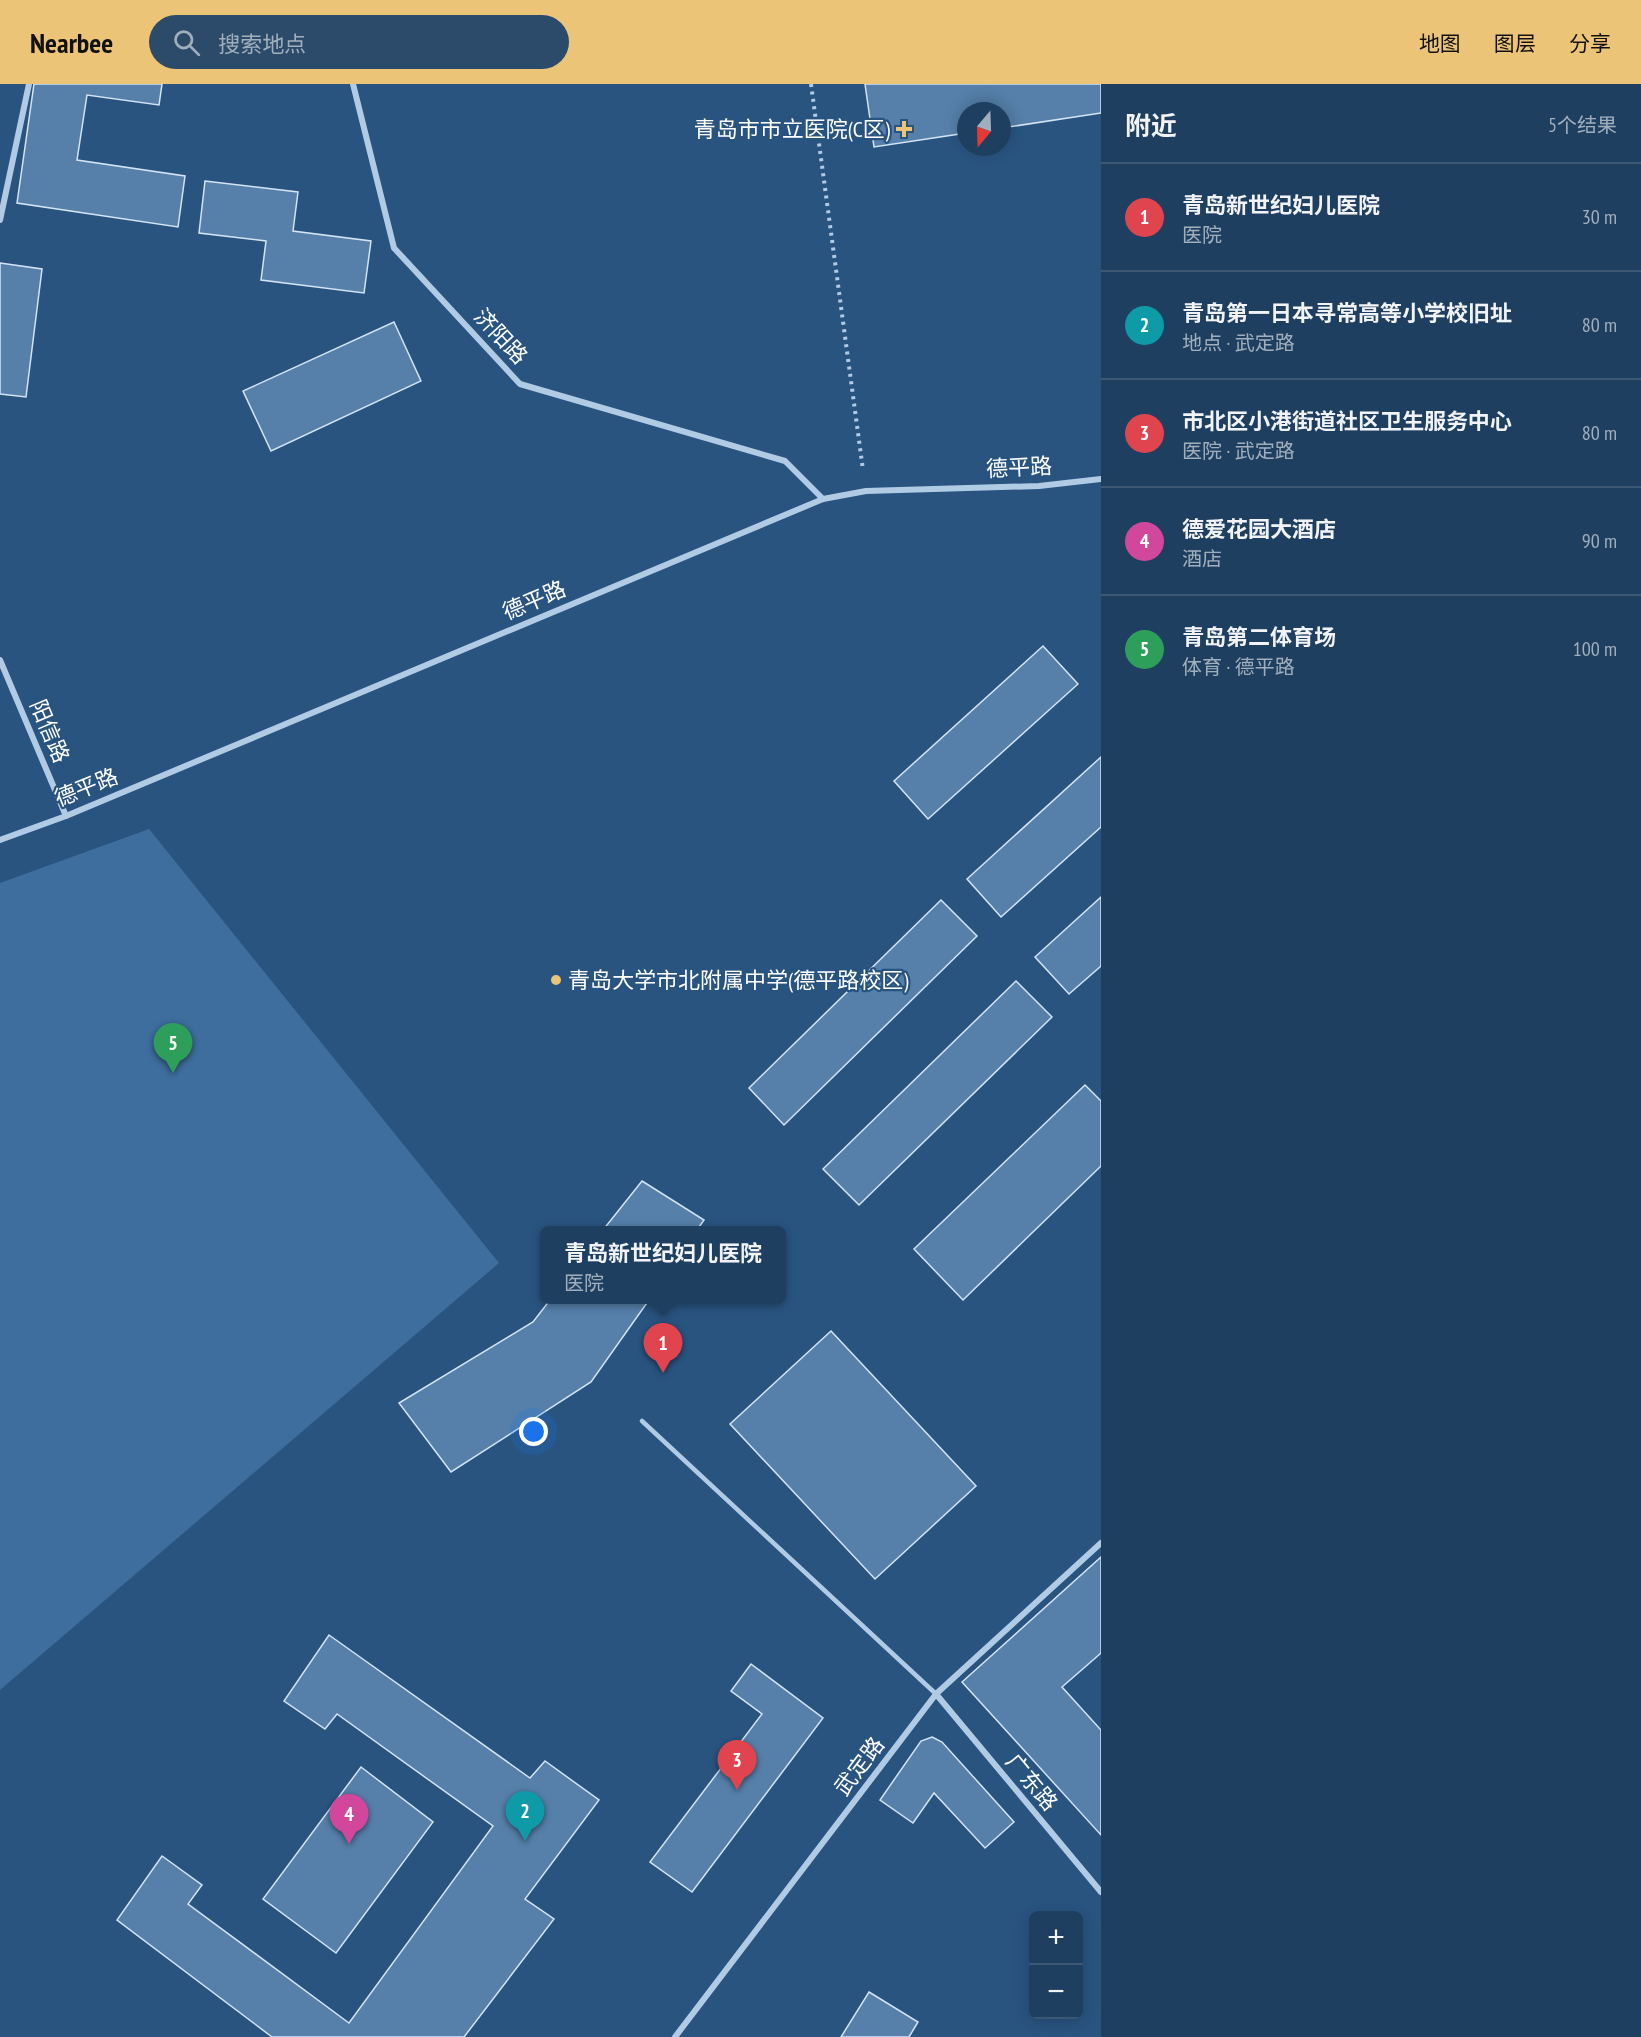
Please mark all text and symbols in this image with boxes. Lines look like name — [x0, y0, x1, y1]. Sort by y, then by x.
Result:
search box — [149, 15, 569, 69]
text: Nearbee — [30, 24, 113, 61]
icon: search — [170, 26, 203, 59]
text: 搜索地点 — [218, 30, 306, 58]
text: 地图 — [1419, 30, 1461, 57]
text: 图层 — [1494, 30, 1536, 57]
text: 分享 — [1569, 30, 1611, 57]
north arrow — [957, 102, 1011, 156]
text: 附近 — [1125, 109, 1177, 142]
text: 5个结果 — [1548, 112, 1617, 138]
place label: 青岛市市立医院(C区) — [694, 115, 891, 143]
marker: 青岛市市立医院(C区) — [895, 120, 913, 138]
text: 青岛新世纪妇儿医院 — [1182, 191, 1380, 219]
text: 1 — [1140, 204, 1149, 230]
text: 30 m — [1582, 204, 1617, 230]
text: 医院 — [1182, 222, 1222, 248]
text: 青岛第一日本寻常高等小学校旧址 — [1182, 299, 1512, 327]
street label: 济阳路 — [468, 302, 534, 370]
text: 2 — [1140, 312, 1149, 338]
text: 80 m — [1582, 312, 1617, 338]
text: 地点 · 武定路 — [1182, 330, 1295, 356]
text: 市北区小港街道社区卫生服务中心 — [1182, 407, 1512, 435]
text: 3 — [1140, 420, 1149, 446]
text: 80 m — [1582, 420, 1617, 446]
text: 医院 · 武定路 — [1182, 438, 1295, 464]
street label: 德平路 — [985, 451, 1053, 483]
text: 德爱花园大酒店 — [1182, 515, 1336, 543]
text: 4 — [1140, 528, 1149, 554]
text: 90 m — [1582, 528, 1617, 554]
text: 酒店 — [1182, 546, 1222, 572]
street label: 德平路 — [498, 574, 570, 626]
text: 青岛第二体育场 — [1182, 623, 1336, 651]
text: 5 — [1140, 636, 1149, 662]
text: 100 m — [1573, 636, 1617, 662]
text: 体育 · 德平路 — [1182, 654, 1295, 680]
street label: 阳信路 — [24, 695, 76, 767]
street label: 德平路 — [50, 762, 122, 812]
place label: 青岛大学市北附属中学(德平路校区) — [568, 966, 909, 994]
marker: 青岛大学市北附属中学(德平路校区) — [549, 973, 563, 987]
pin: 5 — [154, 1024, 192, 1073]
popup — [540, 1226, 786, 1304]
text: 青岛新世纪妇儿医院 — [564, 1239, 762, 1267]
text: 医院 — [564, 1270, 604, 1296]
pin: 1 — [644, 1324, 682, 1373]
your location — [519, 1417, 548, 1446]
street label: 武定路 — [828, 1731, 890, 1801]
pin: 3 — [718, 1740, 756, 1790]
street label: 广东路 — [1000, 1748, 1064, 1816]
pin: 2 — [506, 1792, 544, 1841]
pin: 4 — [330, 1794, 368, 1844]
map controls — [1029, 1911, 1083, 2019]
button: + — [1029, 1911, 1083, 1965]
button: − — [1029, 1965, 1083, 2019]

